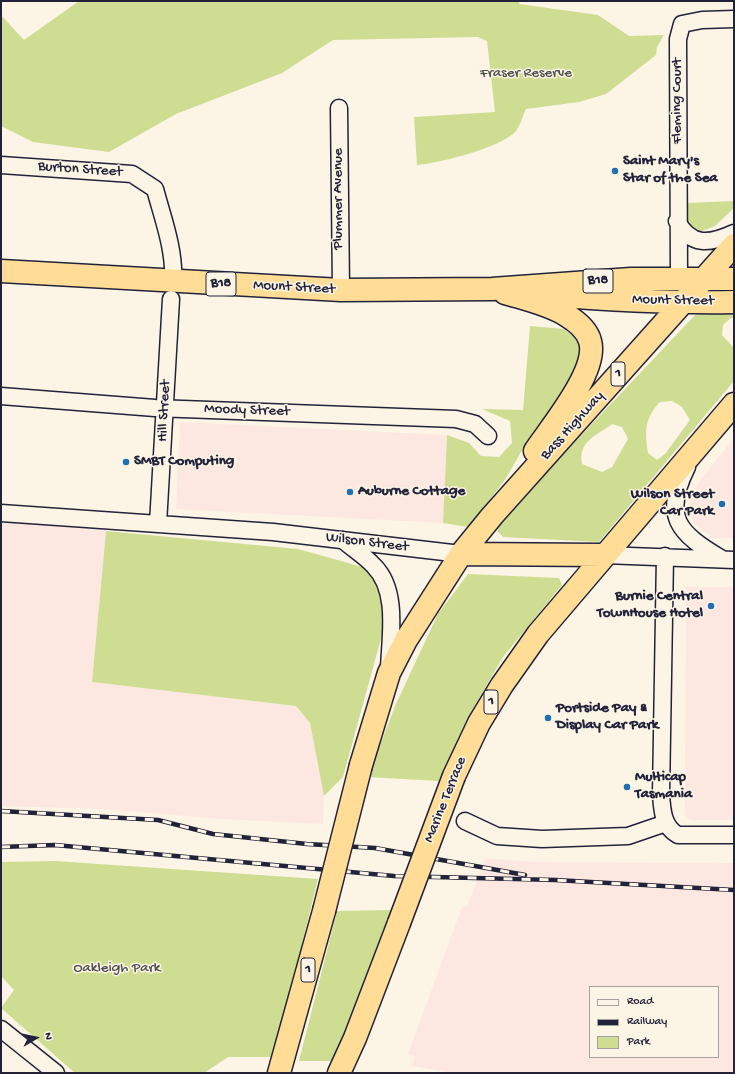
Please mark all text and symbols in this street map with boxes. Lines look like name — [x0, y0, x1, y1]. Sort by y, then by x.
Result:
street label: Fleming Court — [669, 58, 687, 144]
park label: Fraser Reserve — [480, 65, 572, 83]
street label: Plummer Avenue — [330, 148, 348, 250]
place label: Saint Mary's Star of the Sea — [623, 153, 718, 188]
street label: Burton Street — [37, 158, 123, 182]
marker: Saint Mary's Star of the Sea — [610, 166, 620, 176]
road number: B18 — [583, 269, 613, 293]
road number: B18 — [206, 272, 236, 296]
street label: Mount Street — [253, 277, 335, 299]
street label: Mount Street — [632, 291, 714, 311]
road number: 1 — [611, 362, 625, 386]
street label: Hill Street — [154, 380, 176, 442]
street label: Bass Highway — [537, 388, 609, 464]
street label: Moody Street — [204, 401, 290, 421]
place label: SMBT Computing — [134, 453, 234, 471]
marker: SMBT Computing — [121, 457, 131, 467]
place label: Auburne Cottage — [358, 483, 465, 501]
place label: Wilson Street Car Park — [631, 486, 714, 521]
marker: Auburne Cottage — [345, 487, 355, 497]
marker: Wilson Street Car Park — [717, 499, 727, 509]
street label: Wilson Street — [325, 529, 409, 557]
place label: Burnie Central TownHouse Hotel — [597, 588, 703, 623]
marker: Burnie Central TownHouse Hotel — [706, 601, 716, 611]
road number: 1 — [484, 690, 498, 714]
place label: Portside Pay & Display Car Park — [556, 700, 658, 735]
marker: Portside Pay & Display Car Park — [543, 713, 553, 723]
street label: Marine Terrace — [421, 754, 471, 846]
place label: Multicap Tasmania — [635, 769, 692, 804]
marker: Multicap Tasmania — [622, 782, 632, 792]
road number: 1 — [301, 958, 315, 982]
park label: Oakleigh Park — [73, 960, 161, 978]
legend — [589, 986, 719, 1058]
text: Road — [627, 995, 653, 1009]
text: Railway — [627, 1015, 667, 1029]
north arrow — [16, 1018, 56, 1058]
text: N — [41, 1032, 54, 1041]
text: Park — [627, 1035, 650, 1049]

